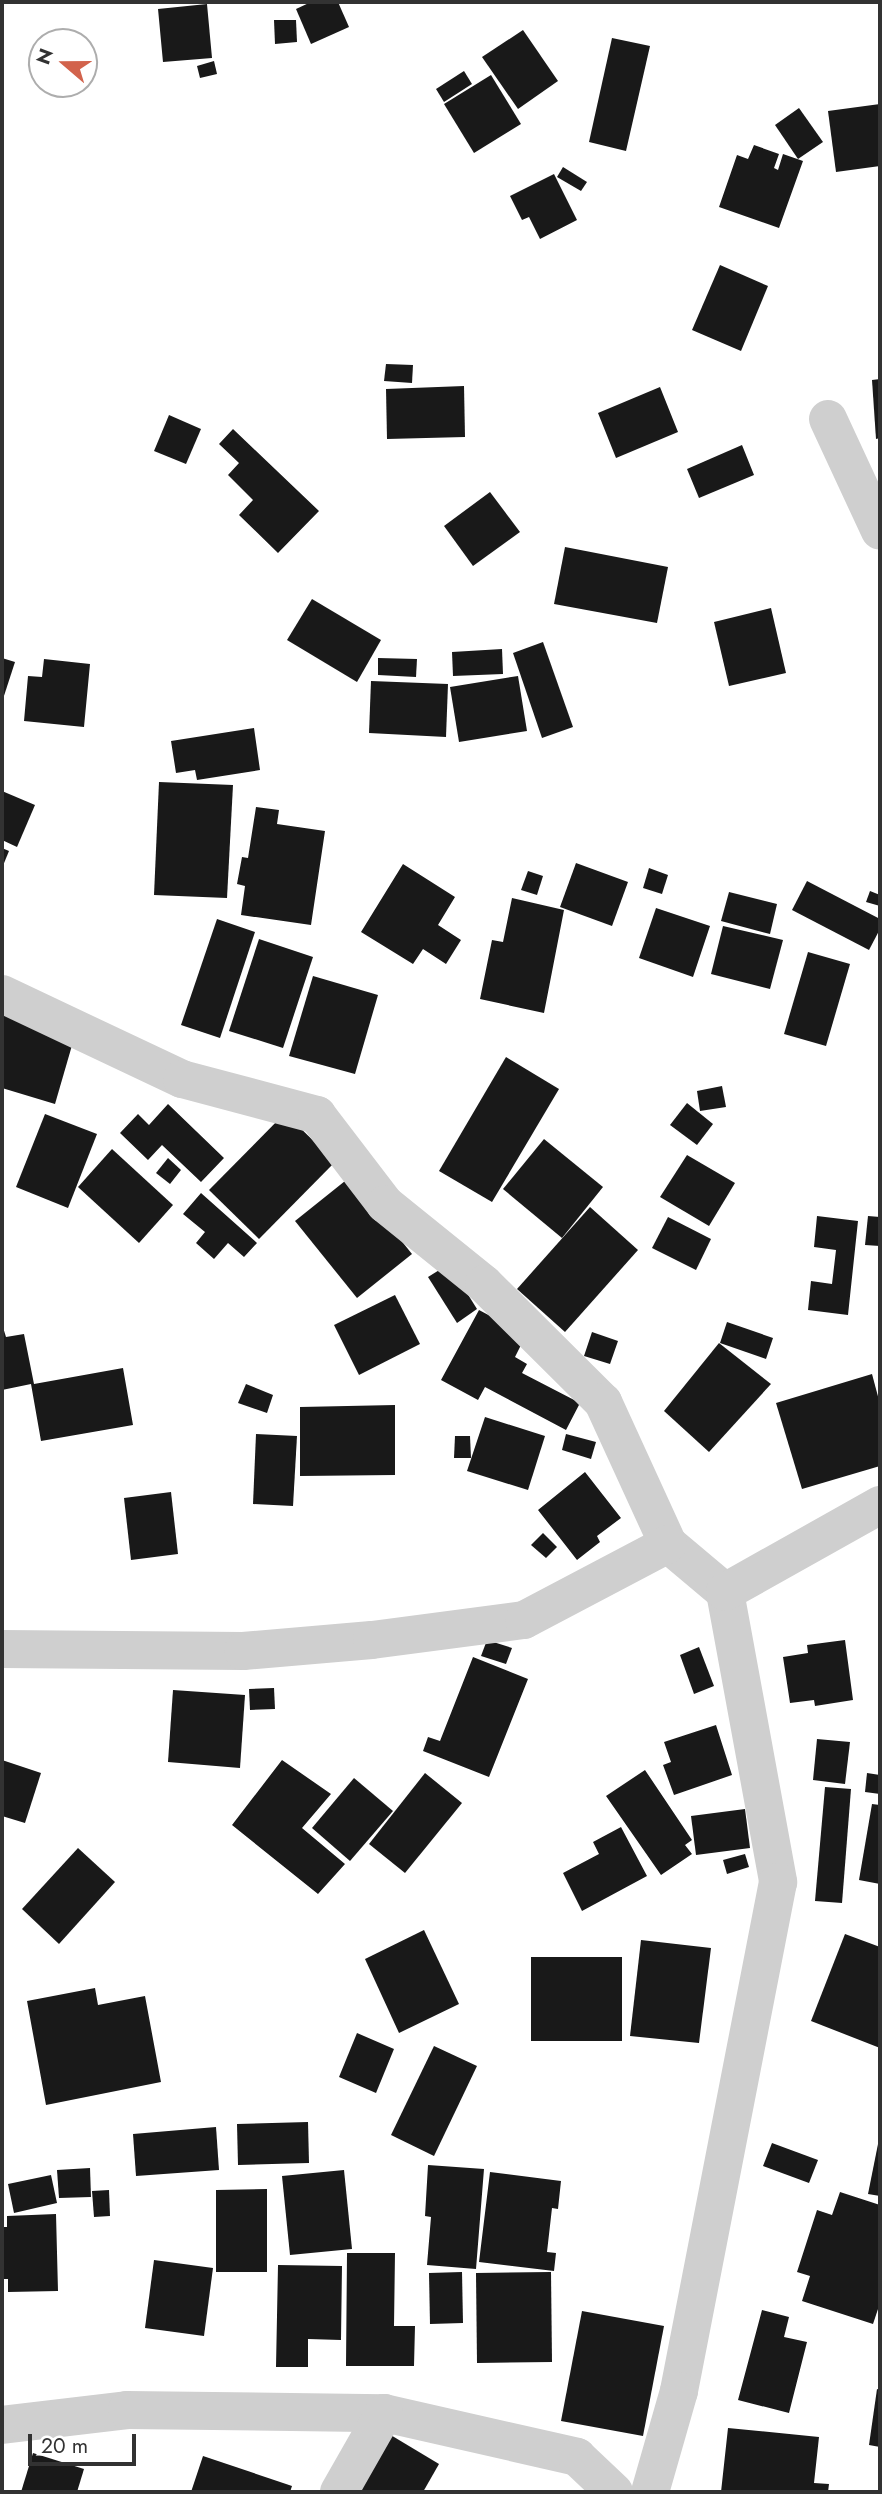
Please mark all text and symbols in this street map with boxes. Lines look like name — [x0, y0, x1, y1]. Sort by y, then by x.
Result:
north arrow — [28, 28, 98, 98]
text: N — [29, 45, 60, 68]
scale bar — [32, 2420, 140, 2464]
text: 20 m — [41, 2431, 88, 2461]

